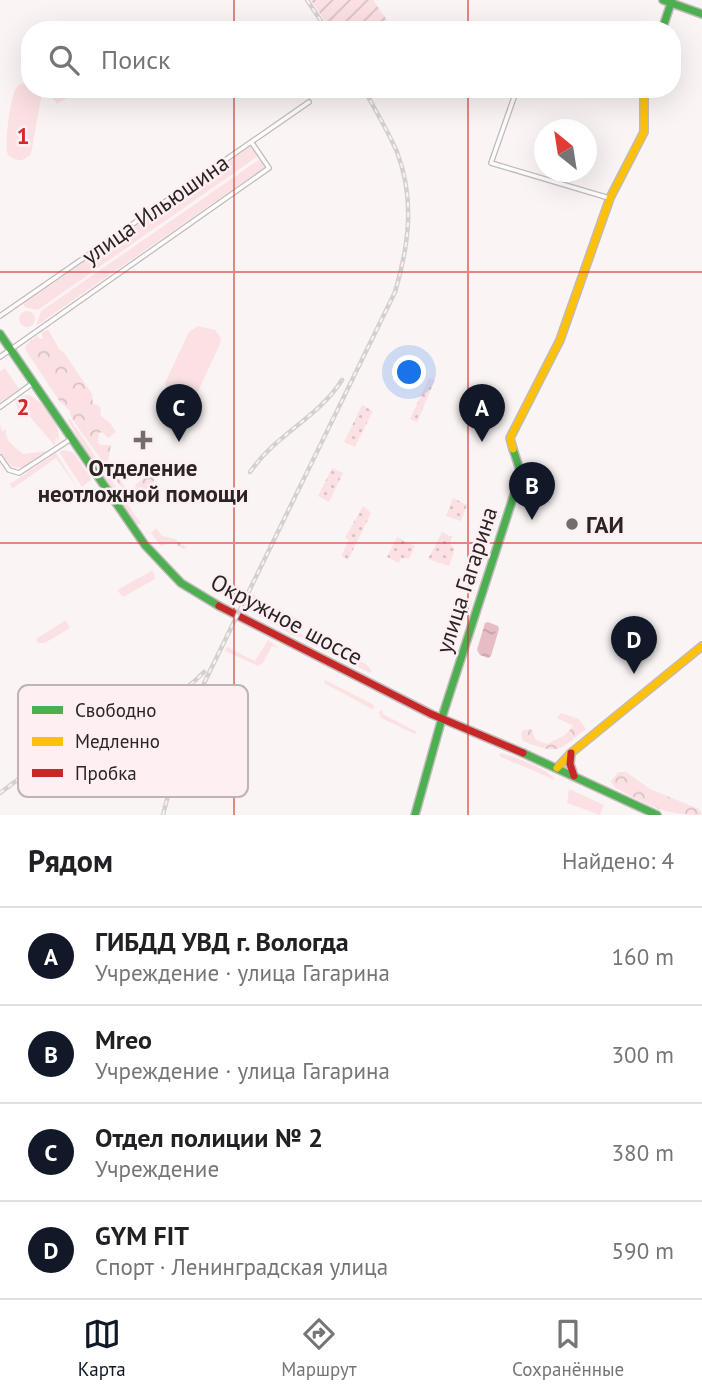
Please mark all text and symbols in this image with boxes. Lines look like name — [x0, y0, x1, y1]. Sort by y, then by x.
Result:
search box — [21, 21, 681, 98]
icon: search — [45, 41, 83, 79]
text: Поиск — [101, 43, 170, 76]
north arrow — [534, 119, 597, 182]
text: 1 — [16, 121, 30, 150]
street label: улица Ильюшина — [76, 148, 234, 270]
your location — [392, 355, 426, 389]
pin: C — [156, 384, 202, 442]
pin: A — [459, 384, 505, 442]
text: 2 — [16, 392, 30, 421]
marker: Отделение неотложной помощи — [133, 430, 153, 450]
place label: Отделение неотложной помощи — [38, 453, 248, 508]
pin: B — [509, 462, 555, 520]
street label: улица Гагарина — [429, 503, 503, 657]
place label: ГАИ — [586, 510, 624, 539]
marker: ГАИ — [564, 516, 580, 532]
street label: Окружное шоссе — [206, 567, 368, 671]
pin: D — [611, 616, 657, 674]
legend — [18, 685, 248, 797]
text: Свободно — [75, 698, 157, 722]
text: Медленно — [75, 729, 160, 753]
text: Пробка — [75, 761, 137, 785]
text: Рядом — [28, 841, 113, 880]
text: Найдено: 4 — [562, 846, 674, 875]
text: ГИБДД УВД г. Вологда — [95, 925, 349, 958]
text: A — [44, 942, 58, 971]
text: 160 m — [612, 942, 674, 971]
text: Учреждение · улица Гагарина — [95, 958, 390, 987]
text: Mreo — [95, 1023, 152, 1056]
text: B — [44, 1040, 58, 1069]
text: 300 m — [612, 1040, 674, 1069]
text: Учреждение · улица Гагарина — [95, 1056, 390, 1085]
text: Отдел полиции № 2 — [95, 1121, 323, 1154]
text: C — [45, 1138, 57, 1167]
text: 380 m — [612, 1138, 674, 1167]
text: Учреждение — [95, 1154, 219, 1183]
text: GYM FIT — [95, 1219, 189, 1252]
text: D — [44, 1236, 58, 1265]
text: 590 m — [612, 1236, 674, 1265]
text: Спорт · Ленинградская улица — [95, 1252, 388, 1281]
tab: Карта — [78, 1315, 126, 1381]
tab: Маршрут — [281, 1315, 357, 1381]
tab: Сохранённые — [512, 1315, 624, 1381]

